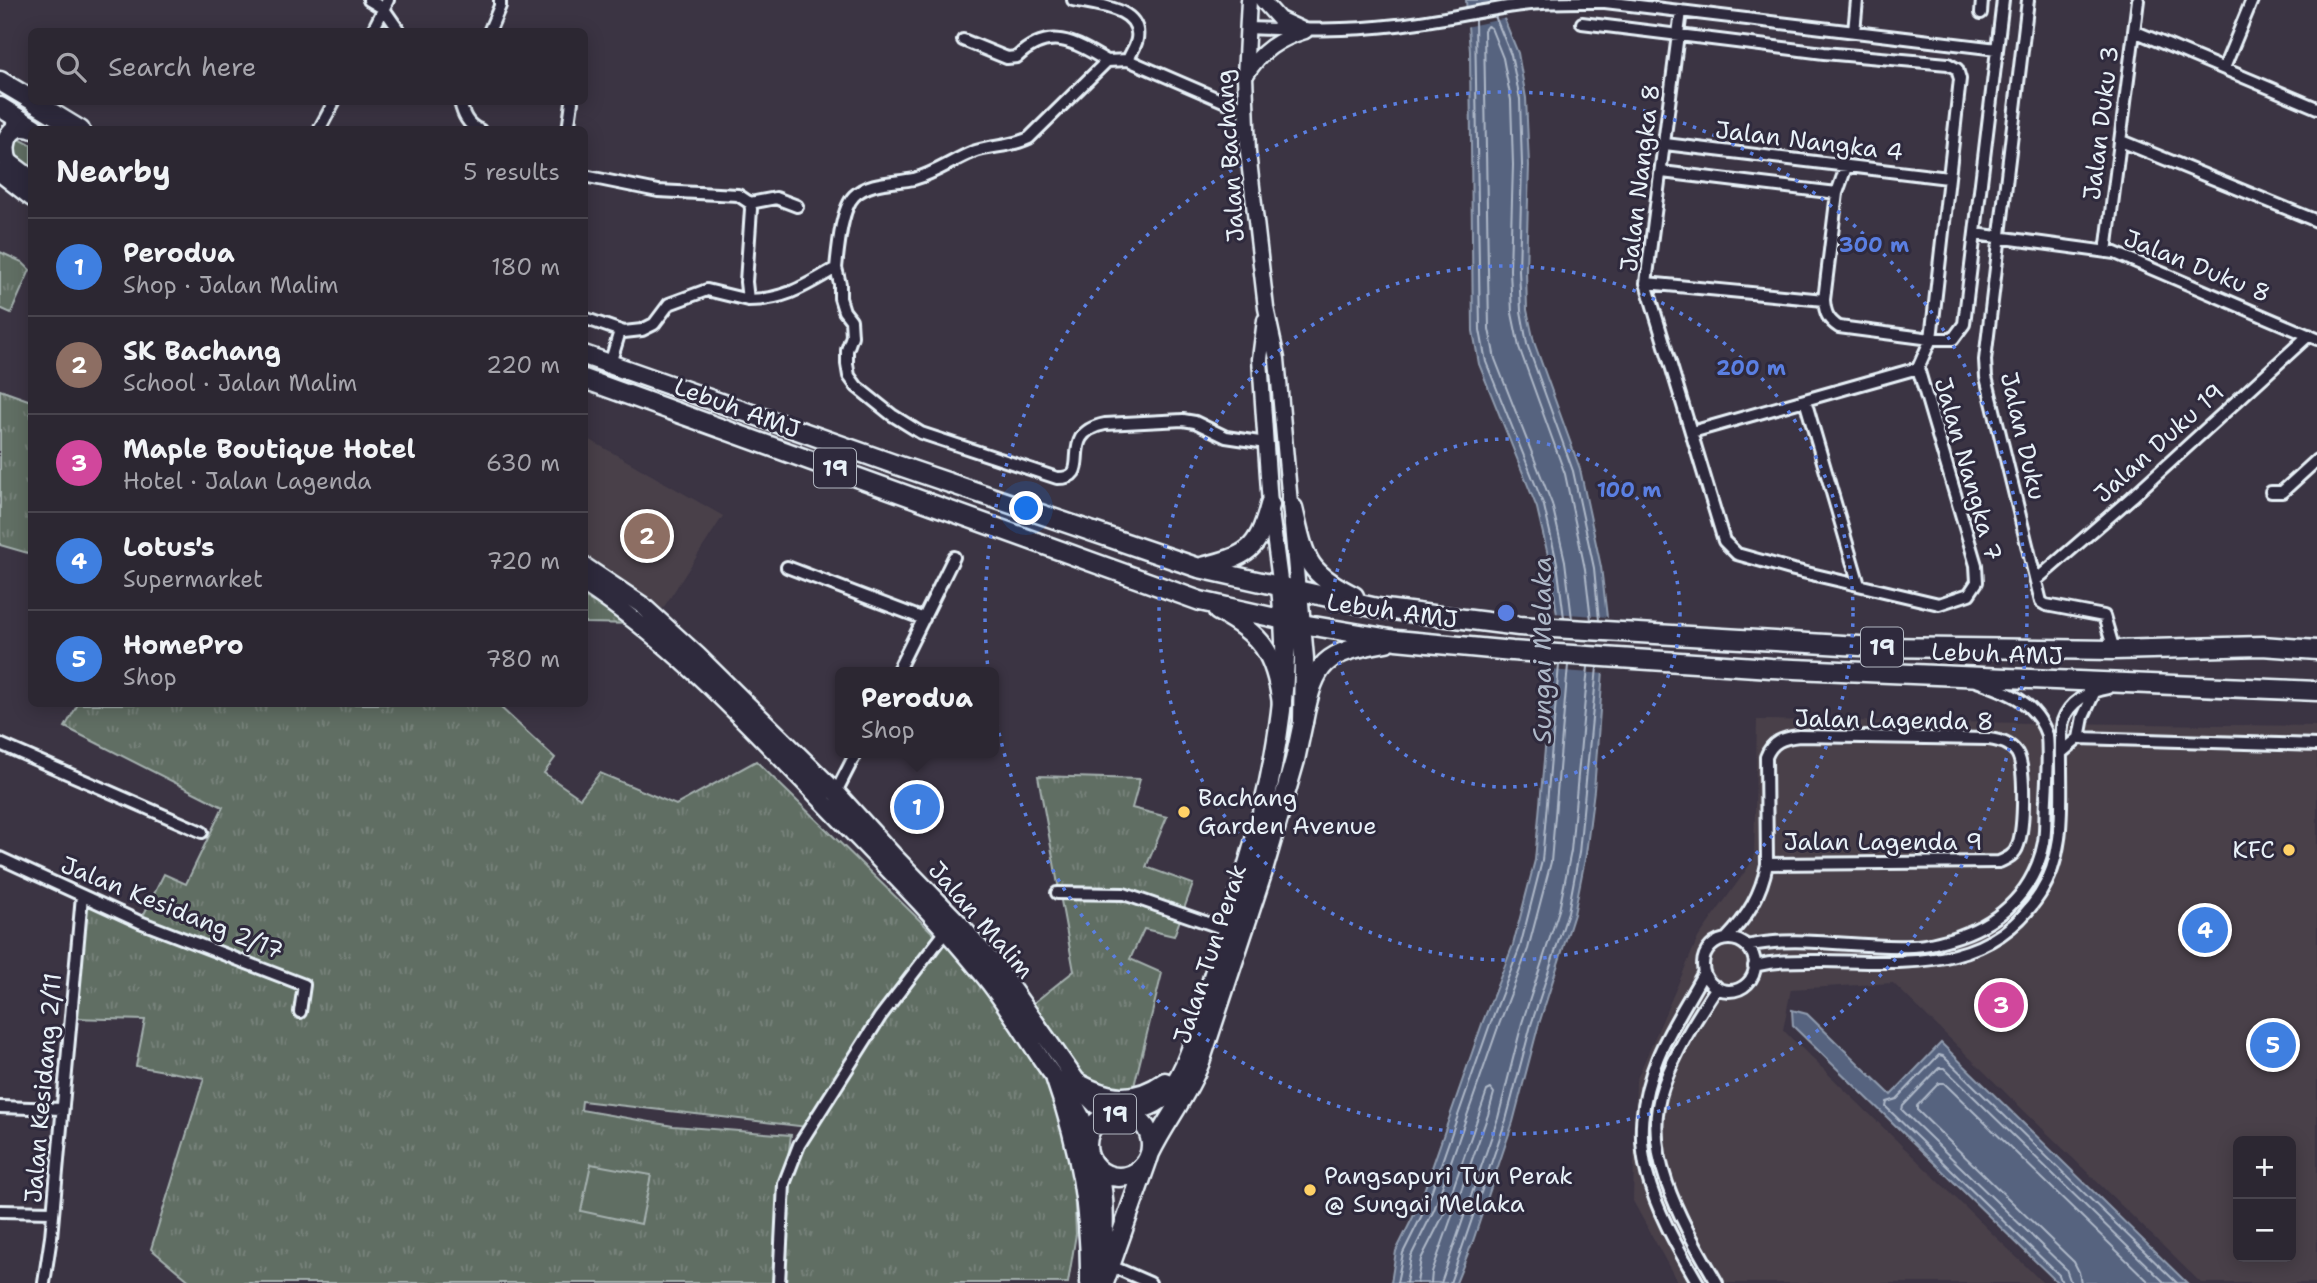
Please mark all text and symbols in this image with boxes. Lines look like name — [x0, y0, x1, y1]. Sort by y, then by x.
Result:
search box — [28, 28, 588, 105]
street label: Jalan Duku 3 — [2076, 44, 2126, 202]
icon: search — [52, 48, 90, 86]
text: Search here — [108, 49, 257, 84]
street label: Jalan Bachang — [1208, 69, 1252, 243]
street label: Jalan Nangka 8 — [1613, 82, 1667, 274]
street label: Jalan Nangka 4 — [1713, 114, 1905, 168]
text: Nearby — [56, 151, 171, 192]
text: 5 results — [463, 157, 560, 187]
street label: Jalan Duku 8 — [2119, 222, 2275, 310]
text: 300 m — [1839, 231, 1909, 259]
text: Perodua — [123, 235, 235, 270]
text: 1 — [74, 252, 84, 282]
text: 180 m — [491, 252, 560, 282]
text: Shop · Jalan Malim — [123, 270, 339, 300]
text: SK Bachang — [123, 333, 281, 368]
text: 2 — [71, 350, 87, 380]
text: 220 m — [486, 350, 560, 380]
text: 200 m — [1716, 354, 1786, 382]
text: School · Jalan Malim — [123, 368, 357, 398]
street label: Jalan Duku — [1993, 369, 2053, 503]
street label: Lebuh AMJ — [670, 370, 804, 446]
street label: Jalan Nangka 7 — [1927, 374, 2009, 564]
street label: Jalan Duku 19 — [2087, 376, 2231, 510]
text: Maple Boutique Hotel — [123, 431, 416, 466]
text: 3 — [71, 448, 87, 478]
text: 630 m — [486, 448, 560, 478]
road number: 19 — [814, 448, 856, 488]
text: Hotel · Jalan Lagenda — [123, 466, 372, 496]
text: 100 m — [1597, 476, 1661, 504]
your location — [1009, 491, 1043, 525]
pin: 2 — [624, 510, 670, 562]
text: Lotus's — [123, 529, 215, 564]
text: 4 — [71, 546, 87, 576]
text: 720 m — [487, 546, 560, 576]
water label: Sungai Melaka — [1524, 556, 1559, 744]
text: Supermarket — [123, 564, 263, 594]
street label: Lebuh AMJ — [1325, 586, 1459, 636]
centre of rings — [1494, 601, 1518, 625]
text: HomePro — [123, 627, 244, 662]
road number: 19 — [1861, 628, 1903, 666]
street label: Lebuh AMJ — [1931, 636, 2063, 672]
text: 5 — [72, 644, 86, 674]
text: 780 m — [485, 644, 560, 674]
text: Shop — [123, 662, 177, 692]
popup — [835, 667, 999, 758]
text: Perodua — [861, 680, 973, 715]
street label: Jalan Lagenda 8 — [1794, 702, 1994, 738]
text: Shop — [861, 715, 915, 745]
pin: 1 — [894, 781, 940, 833]
place label: Bachang Garden Avenue — [1198, 782, 1377, 842]
marker: Bachang Garden Avenue — [1176, 804, 1192, 820]
street label: Jalan Lagenda 9 — [1783, 826, 1983, 858]
place label: KFC — [2232, 834, 2275, 866]
marker: KFC — [2281, 842, 2297, 858]
street label: Jalan Kesidang 2/17 — [56, 849, 288, 967]
street label: Jalan Malim — [921, 854, 1041, 986]
street label: Jalan Tun Perak — [1166, 860, 1254, 1048]
pin: 4 — [2182, 904, 2228, 956]
street label: Jalan Kesidang 2/11 — [17, 971, 69, 1205]
pin: 3 — [1978, 979, 2024, 1031]
pin: 5 — [2250, 1019, 2296, 1071]
road number: 19 — [1094, 1094, 1136, 1134]
map controls — [2233, 1136, 2296, 1262]
button: + — [2233, 1136, 2296, 1199]
place label: Pangsapuri Tun Perak @ Sungai Melaka — [1324, 1160, 1573, 1220]
marker: Pangsapuri Tun Perak @ Sungai Melaka — [1302, 1182, 1318, 1198]
button: − — [2233, 1199, 2296, 1262]

